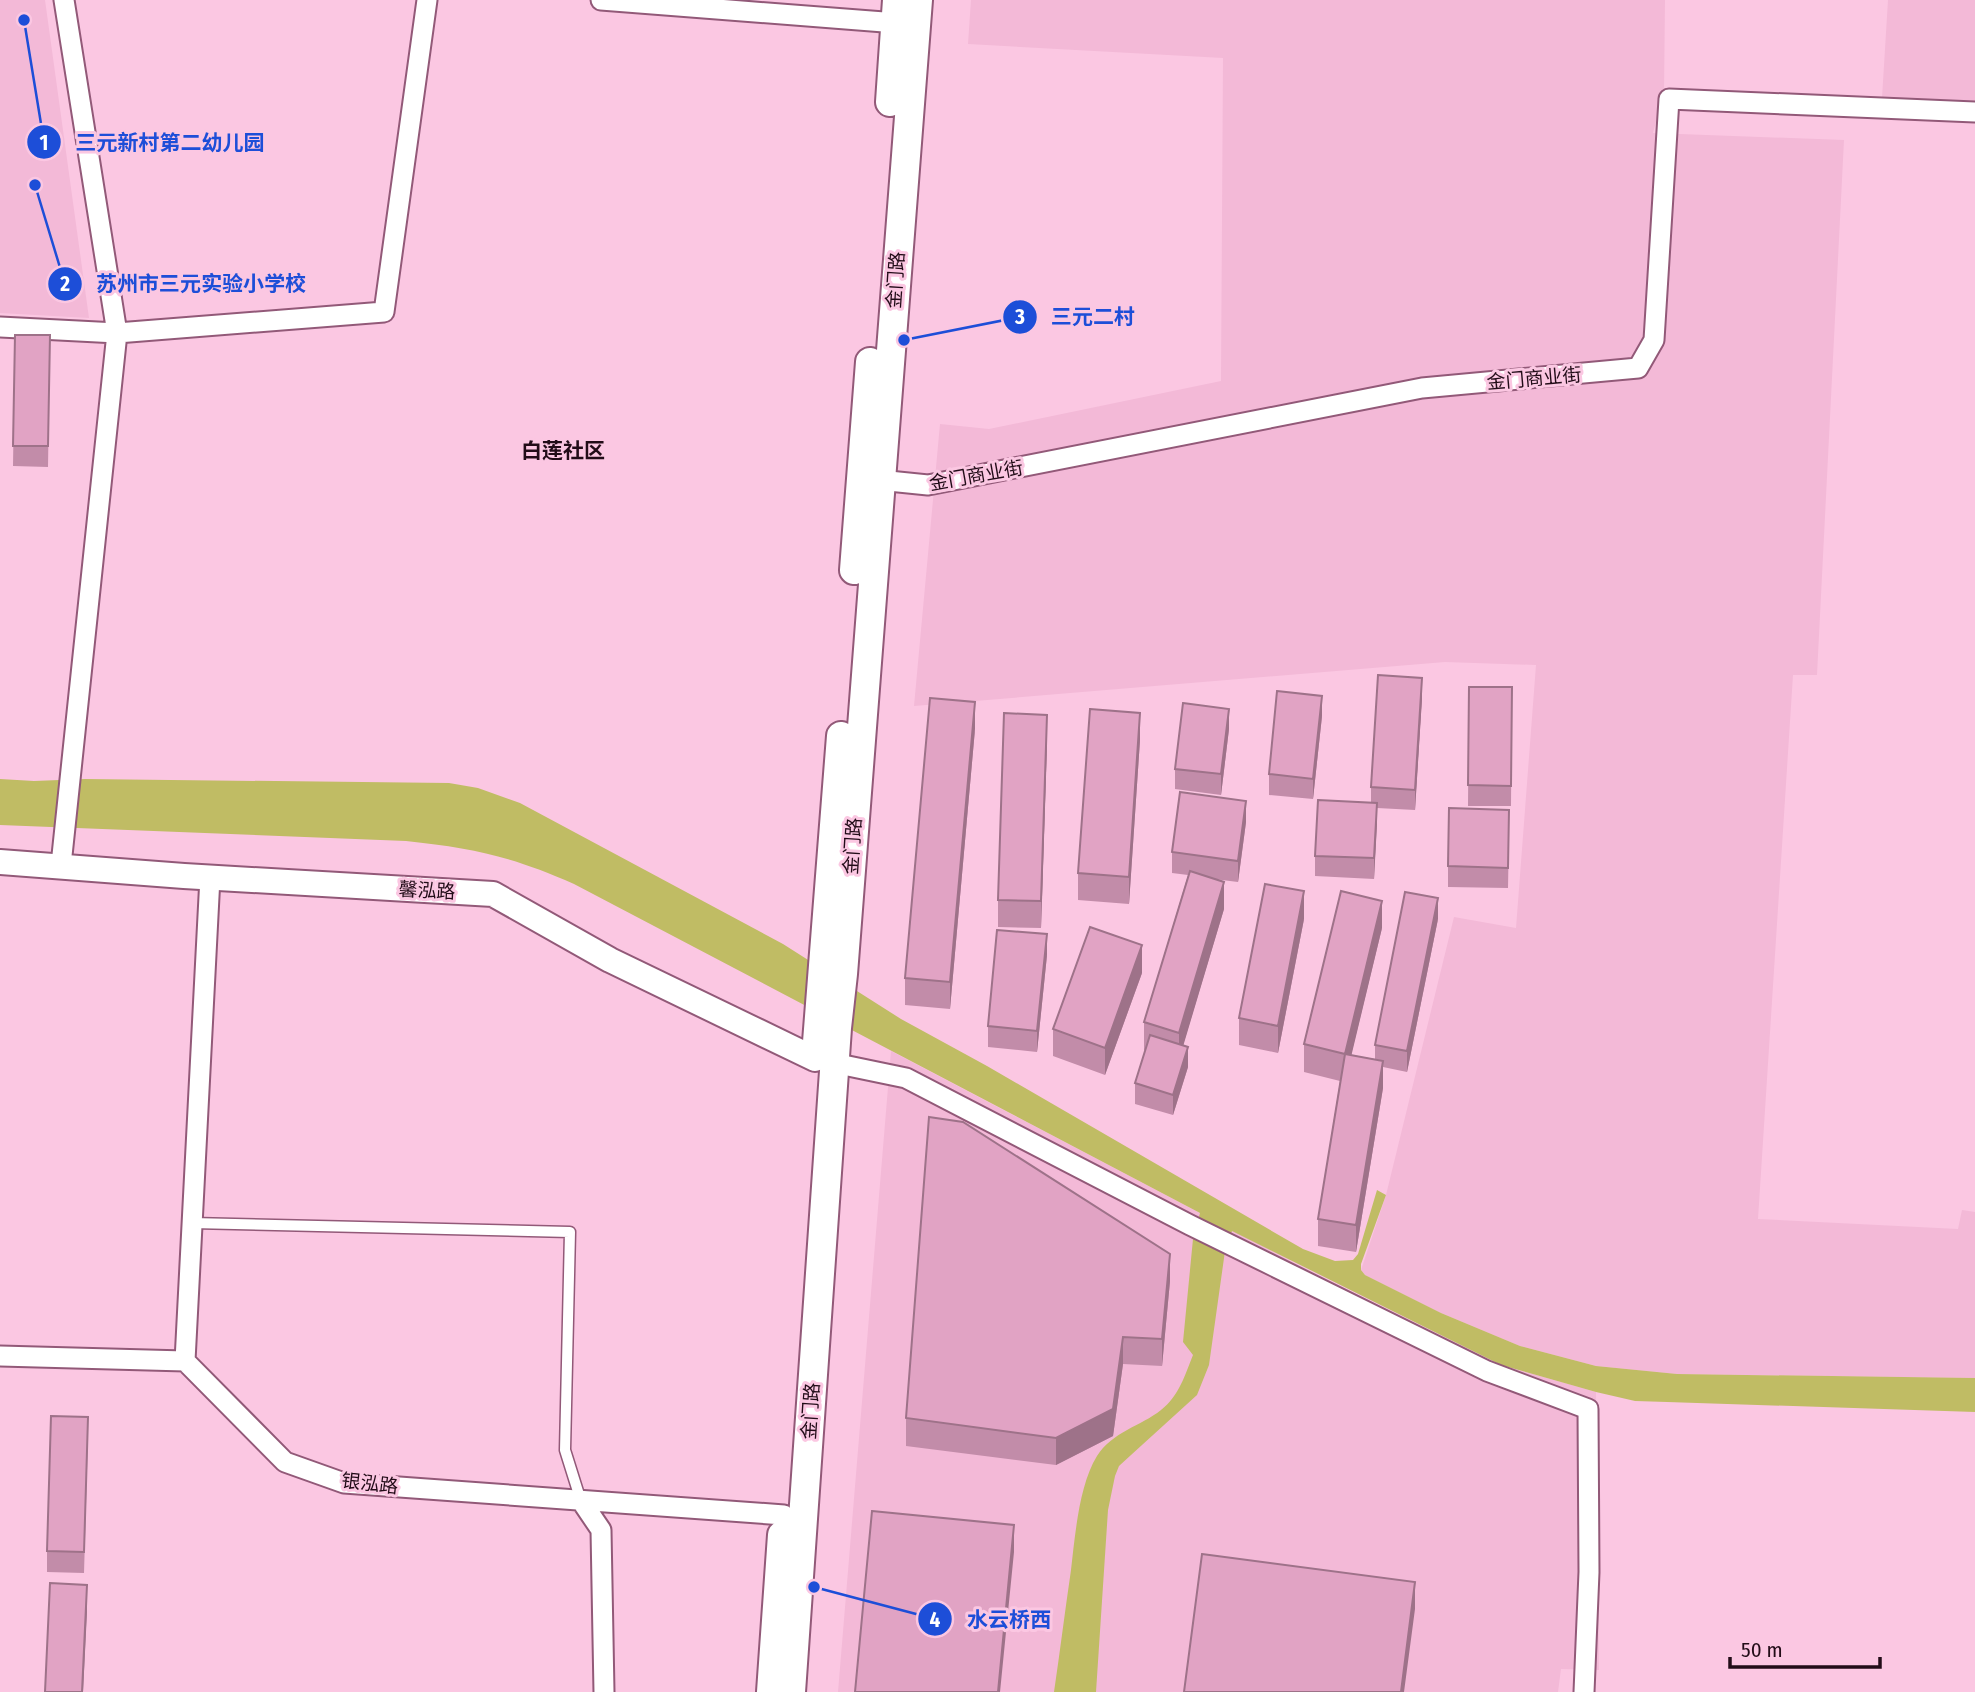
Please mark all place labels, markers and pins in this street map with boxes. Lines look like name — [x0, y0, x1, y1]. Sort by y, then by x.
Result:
callout: 三元新村第二幼儿园 — [27, 121, 279, 163]
callout: 苏州市三元实验小学校 — [47, 263, 320, 305]
callout: 三元二村 — [1002, 296, 1149, 338]
callout: 水云桥西 — [918, 1598, 1065, 1640]

